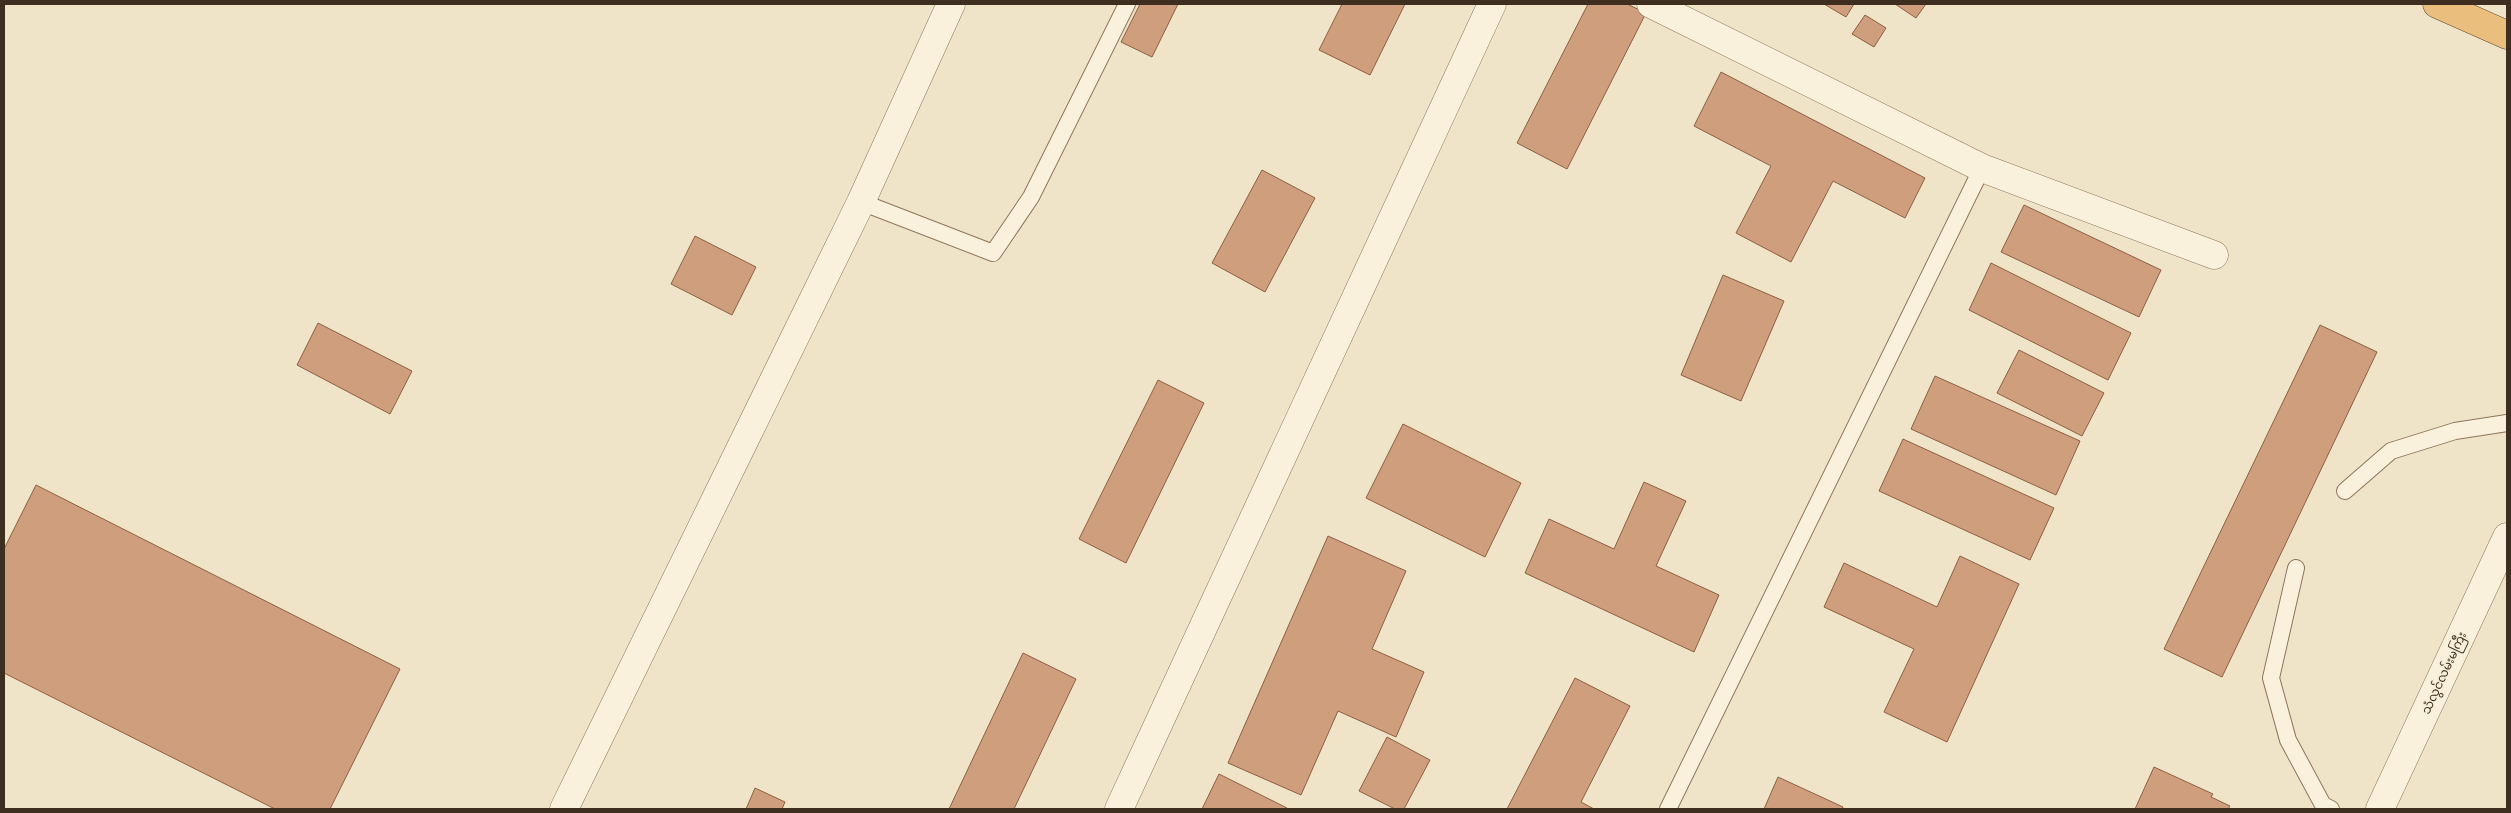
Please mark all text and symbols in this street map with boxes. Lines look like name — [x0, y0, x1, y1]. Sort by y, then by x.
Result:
street label: သံလွင်လမ်းမကြီး — [2417, 629, 2472, 718]

